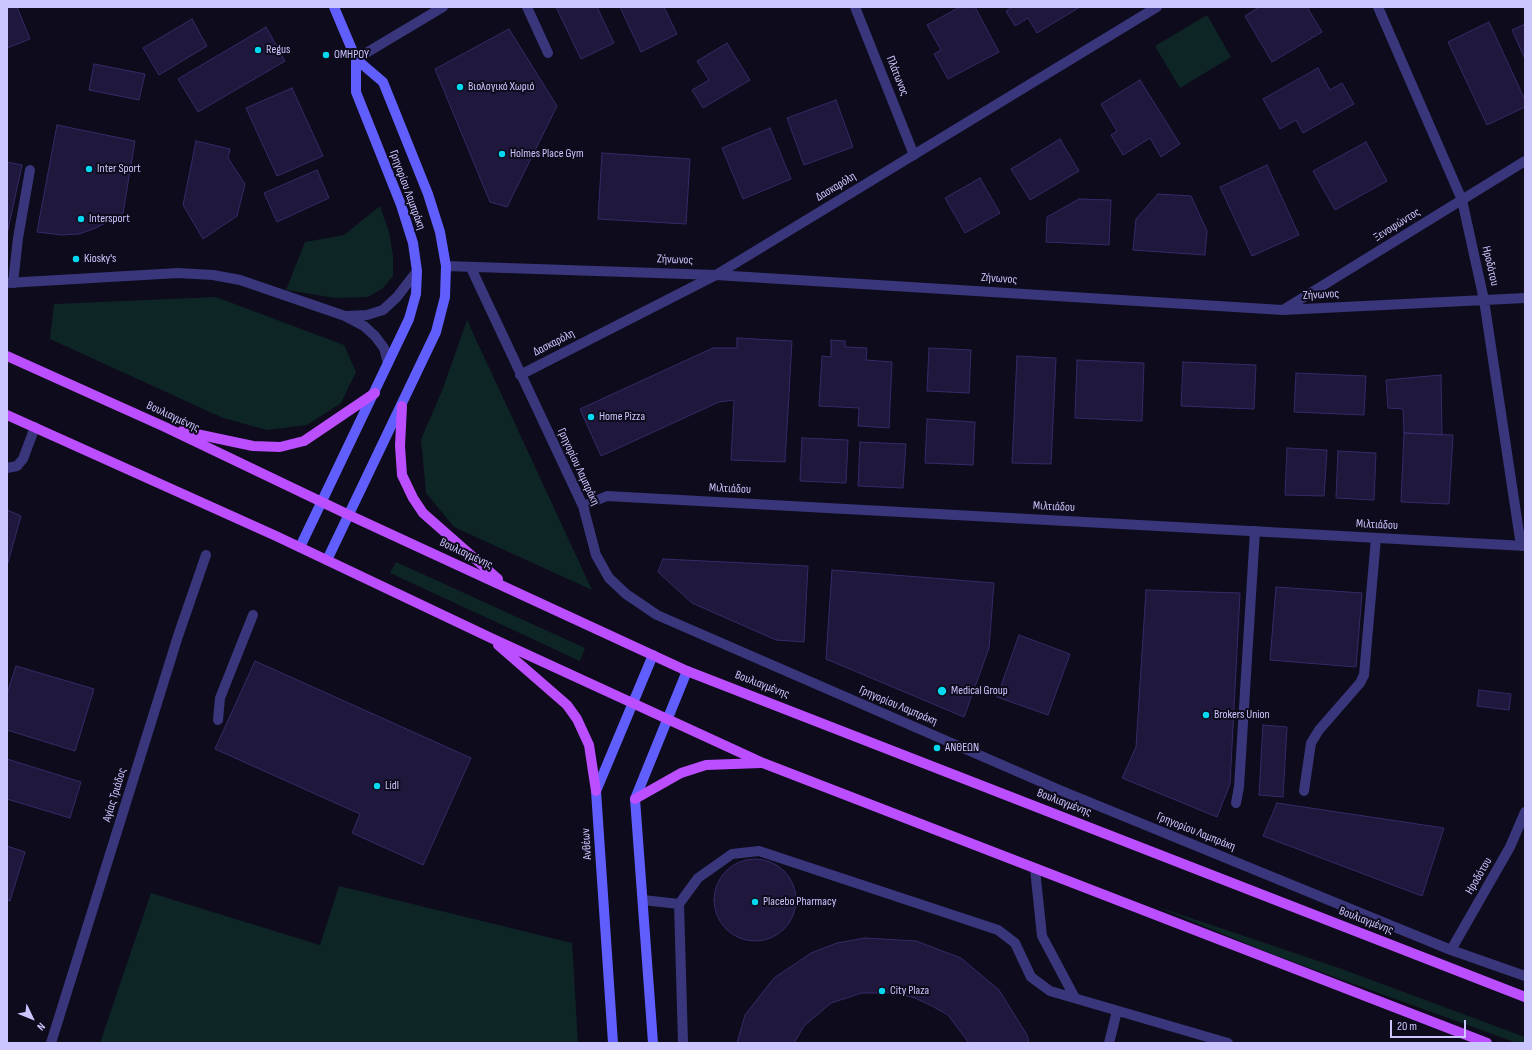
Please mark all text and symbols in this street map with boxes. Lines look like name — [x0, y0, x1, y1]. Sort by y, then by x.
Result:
place label: Regus — [266, 43, 290, 57]
marker: Regus — [253, 45, 263, 55]
place label: ΟΜΗΡΟΥ — [334, 48, 369, 62]
marker: ΟΜΗΡΟΥ — [321, 50, 331, 60]
street label: Πλάτωνος — [883, 54, 911, 98]
place label: Βιολογικό Χωριό — [468, 80, 535, 94]
marker: Βιολογικό Χωριό — [455, 82, 465, 92]
place label: Holmes Place Gym — [510, 147, 584, 161]
street label: Γρηγορίου Λαμπράκη — [386, 148, 428, 232]
marker: Holmes Place Gym — [497, 149, 507, 159]
place label: Inter Sport — [97, 162, 141, 176]
marker: Inter Sport — [84, 164, 94, 174]
street label: Δασκαρόλη — [813, 169, 859, 205]
street label: Ξενοφώντος — [1371, 205, 1423, 245]
place label: Intersport — [89, 212, 130, 226]
marker: Intersport — [76, 214, 86, 224]
street label: Ηροδότου — [1478, 245, 1502, 287]
place label: Kiosky's — [84, 252, 116, 266]
street label: Ζήνωνος — [657, 252, 693, 268]
marker: Kiosky's — [71, 254, 81, 264]
street label: Ζήνωνος — [980, 271, 1018, 287]
street label: Ζήνωνος — [1302, 287, 1340, 303]
street label: Δασκαρόλη — [531, 326, 577, 360]
street label: Βουλιαγμένης — [144, 398, 202, 436]
place label: Home Pizza — [599, 410, 645, 424]
marker: Home Pizza — [586, 412, 596, 422]
street label: Γρηγορίου Λαμπράκη — [554, 426, 602, 508]
street label: Μιλτιάδου — [709, 481, 751, 497]
street label: Μιλτιάδου — [1033, 499, 1075, 515]
street label: Μιλτιάδου — [1356, 517, 1398, 533]
street label: Βουλιαγμένης — [437, 535, 495, 573]
street label: Βουλιαγμένης — [733, 668, 791, 702]
street label: Γρηγορίου Λαμπράκη — [857, 683, 939, 729]
place label: Medical Group — [951, 684, 1008, 698]
marker: Medical Group — [936, 685, 948, 697]
place label: Brokers Union — [1214, 708, 1270, 722]
marker: Brokers Union — [1201, 710, 1211, 720]
place label: ΑΝΘΕΩΝ — [945, 741, 979, 755]
marker: ΑΝΘΕΩΝ — [932, 743, 942, 753]
street label: Αγίας Τριάδος — [100, 766, 130, 824]
place label: Lidl — [385, 779, 399, 793]
marker: Lidl — [372, 781, 382, 791]
street label: Βουλιαγμένης — [1035, 786, 1093, 820]
street label: Γρηγορίου Λαμπράκη — [1154, 810, 1238, 854]
street label: Ανθέων — [579, 828, 595, 860]
street label: Ηροδότου — [1463, 855, 1495, 897]
place label: Placebo Pharmacy — [763, 895, 836, 909]
marker: Placebo Pharmacy — [750, 897, 760, 907]
street label: Βουλιαγμένης — [1337, 904, 1395, 938]
place label: City Plaza — [890, 984, 929, 998]
marker: City Plaza — [877, 986, 887, 996]
north arrow — [12, 998, 52, 1038]
scale bar — [1392, 1012, 1468, 1038]
text: 20 m — [1397, 1019, 1417, 1034]
text: N — [34, 1020, 48, 1033]

